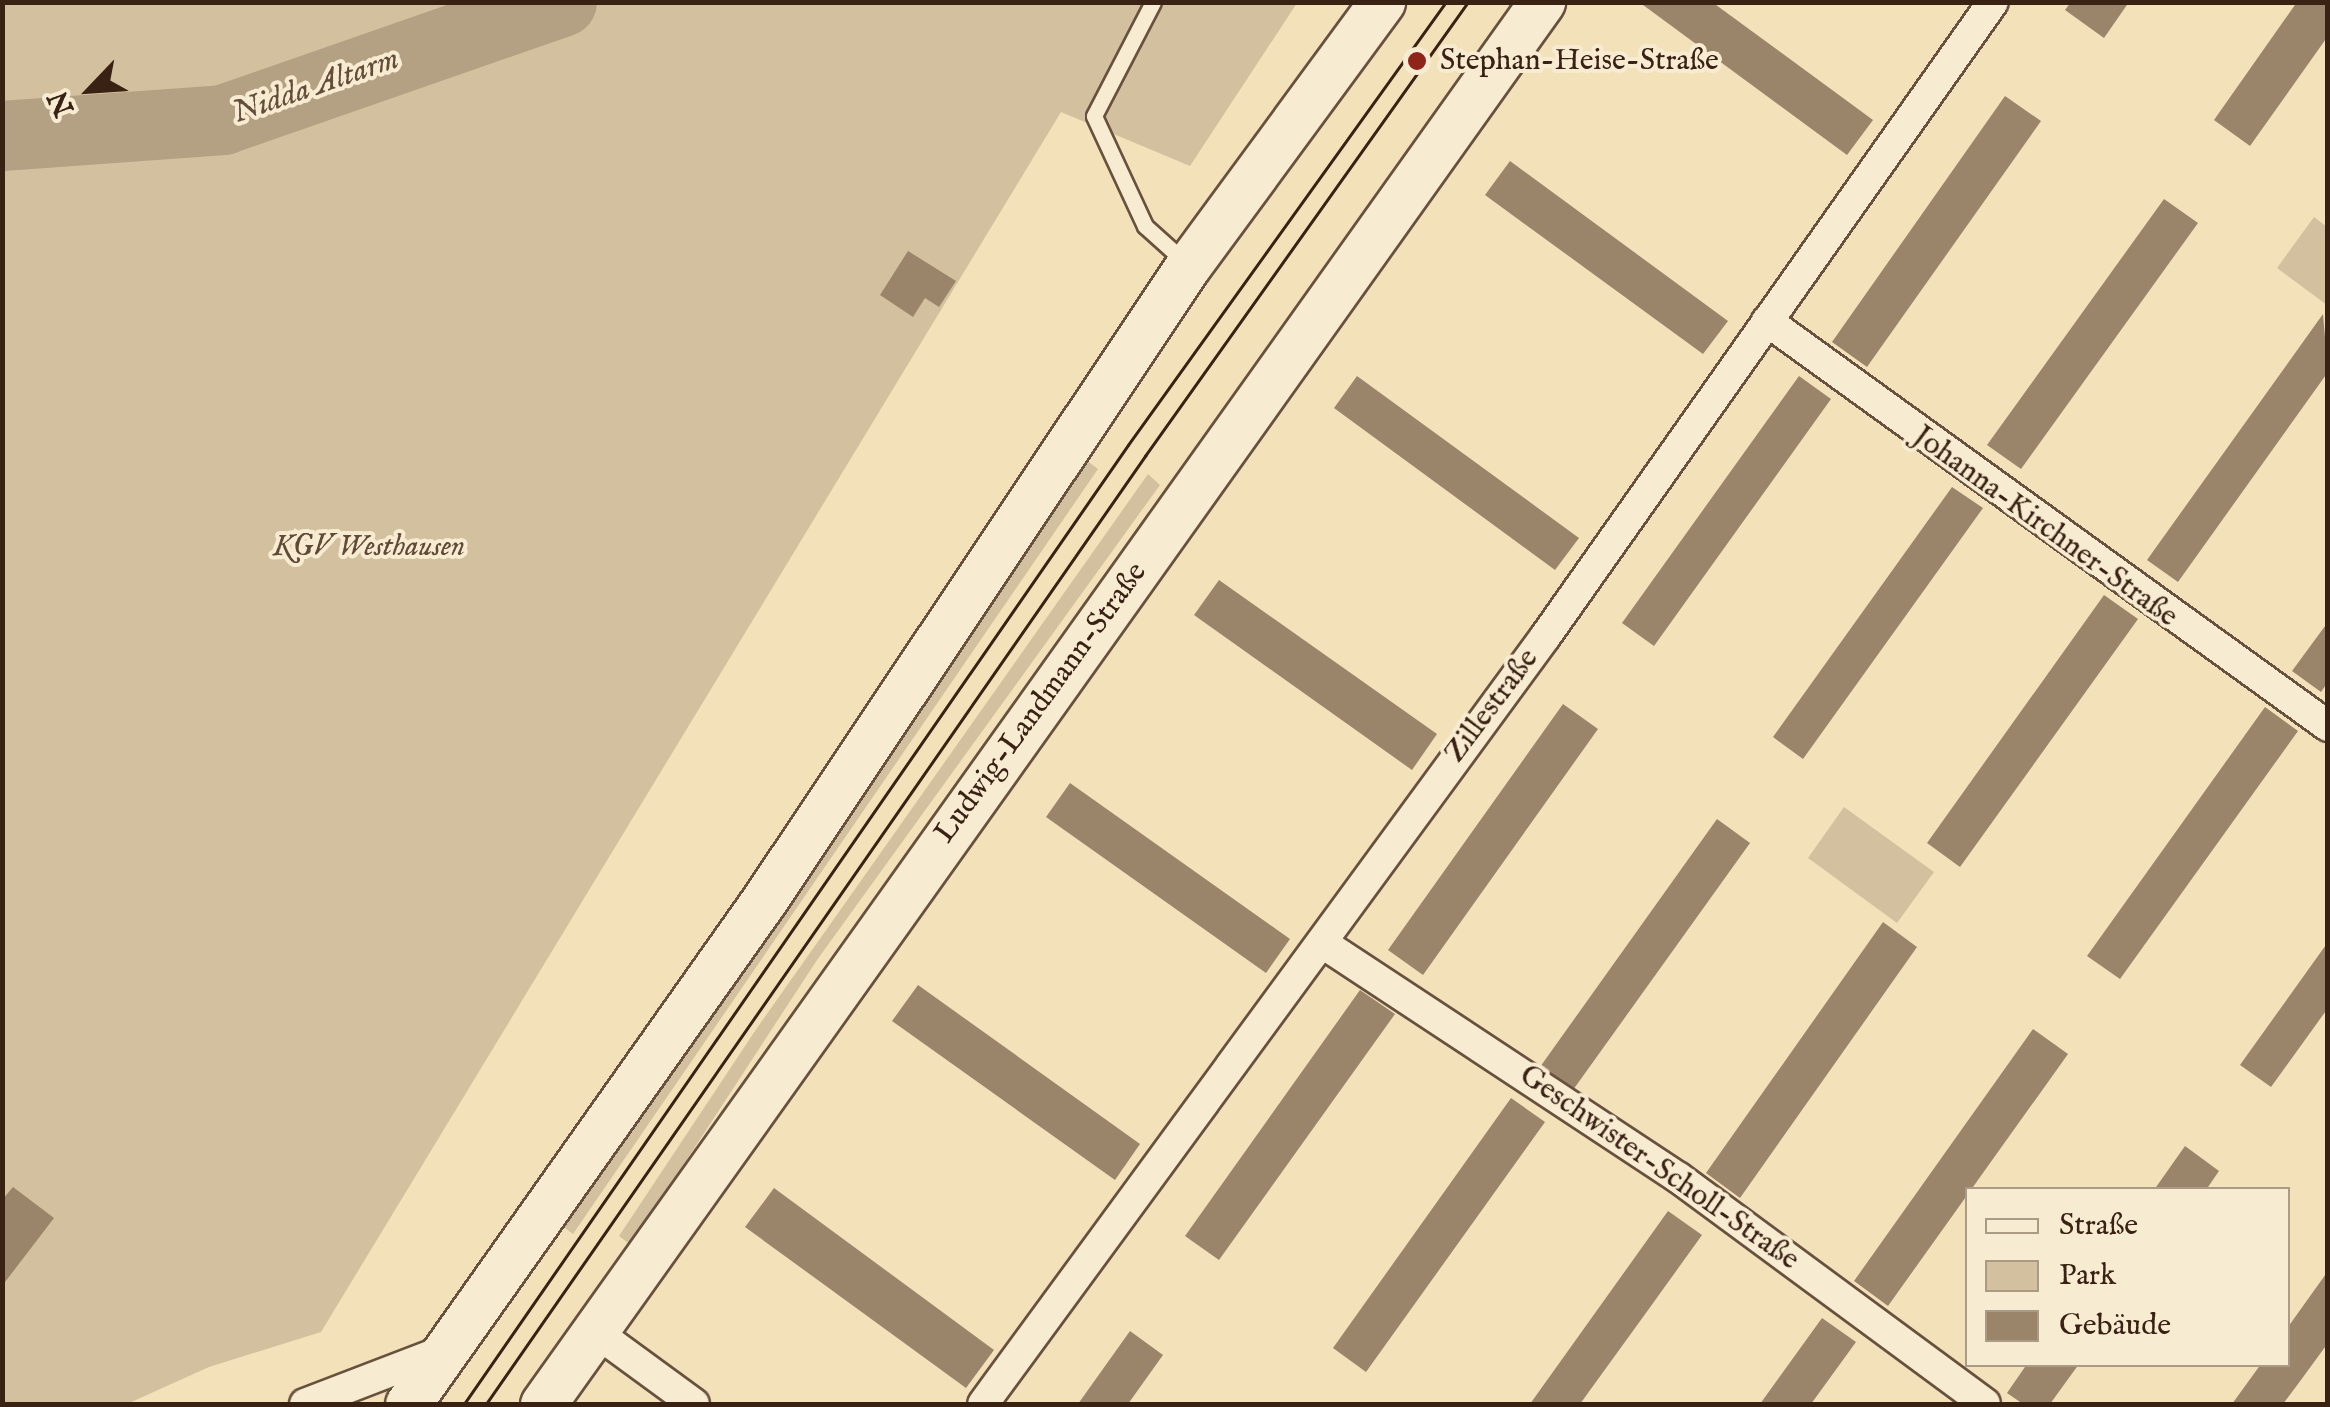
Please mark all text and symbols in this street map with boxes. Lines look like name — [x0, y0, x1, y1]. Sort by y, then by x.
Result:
north arrow — [40, 40, 140, 140]
water label: Nidda Altarm — [228, 41, 404, 133]
place label: Stephan-Heise-Straße — [1440, 43, 1719, 79]
marker: Stephan-Heise-Straße — [1404, 48, 1430, 74]
text: N — [41, 85, 83, 121]
street label: Johanna-Kirchner-Straße — [1906, 419, 2184, 635]
park label: KGV Westhausen — [273, 529, 465, 565]
street label: Ludwig-Landmann-Straße — [927, 556, 1155, 850]
street label: Zillestraße — [1438, 642, 1546, 770]
street label: Geschwister-Scholl-Straße — [1512, 1058, 1806, 1278]
legend — [1965, 1187, 2290, 1367]
text: Straße — [2059, 1207, 2138, 1245]
text: Park — [2059, 1257, 2116, 1295]
text: Gebäude — [2059, 1307, 2171, 1345]

